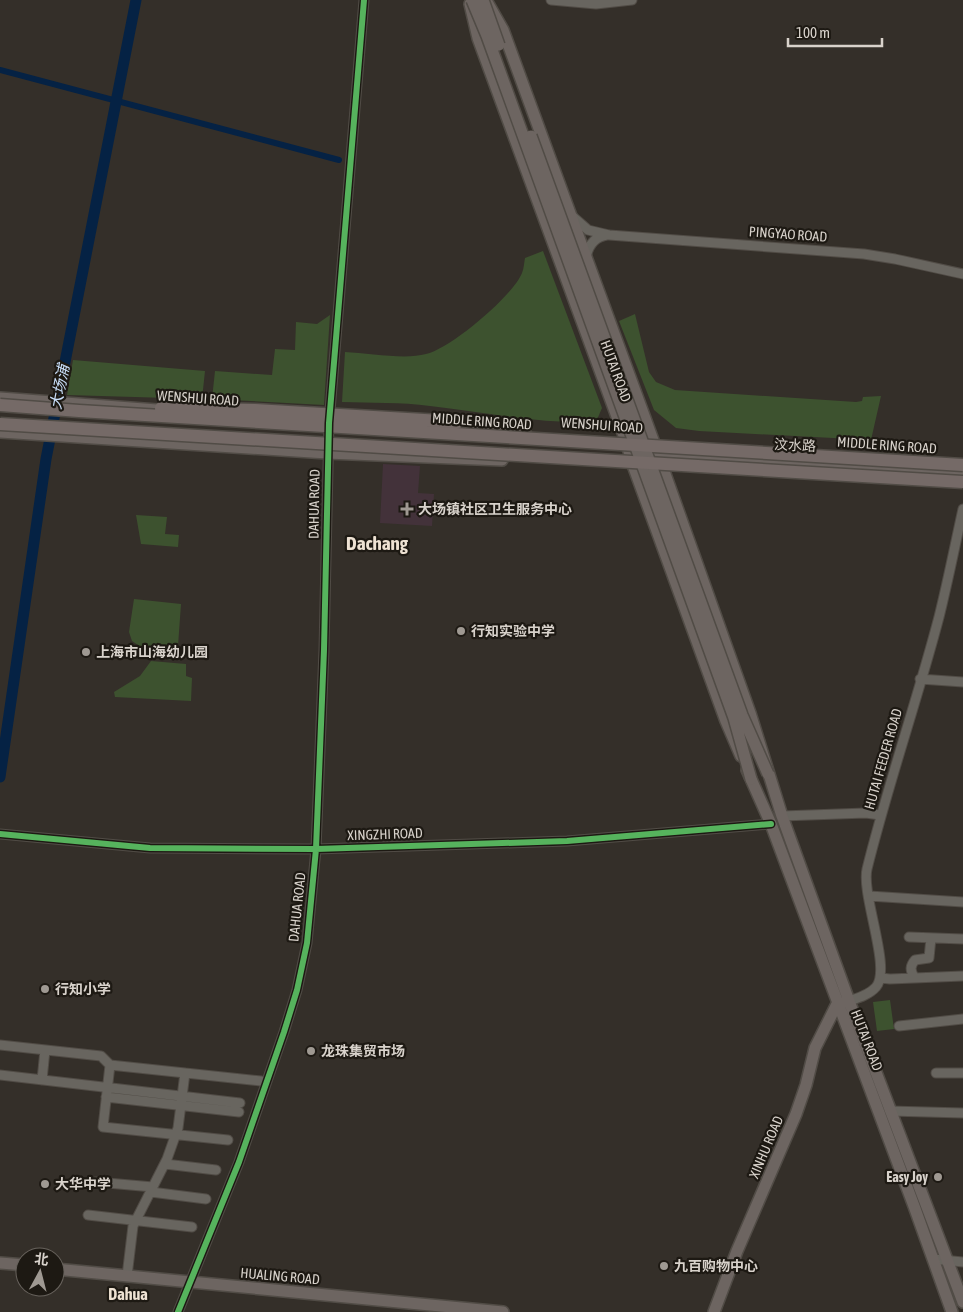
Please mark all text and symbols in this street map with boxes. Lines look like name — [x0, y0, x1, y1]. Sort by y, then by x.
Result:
scale bar — [788, 15, 882, 47]
text: 100 m — [796, 24, 830, 41]
street label: PINGYAO ROAD — [748, 223, 828, 245]
street label: HUTAI ROAD — [598, 338, 635, 404]
water label: 大场浦 — [47, 361, 73, 411]
street label: WENSHUI ROAD — [157, 387, 240, 409]
street label: MIDDLE RING ROAD — [432, 410, 533, 432]
street label: WENSHUI ROAD — [561, 414, 644, 436]
street label: MIDDLE RING ROAD — [837, 434, 938, 456]
street label: 汶水路 — [774, 436, 816, 454]
street label: DAHUA ROAD — [305, 469, 323, 539]
place label: 大场镇社区卫生服务中心 — [418, 501, 572, 517]
marker: 大场镇社区卫生服务中心 — [400, 502, 414, 516]
district label: Dachang — [346, 532, 409, 554]
place label: 行知实验中学 — [471, 623, 555, 639]
marker: 行知实验中学 — [455, 625, 467, 637]
place label: 上海市山海幼儿园 — [96, 644, 208, 660]
marker: 上海市山海幼儿园 — [80, 646, 92, 658]
street label: HUTAI FEEDER ROAD — [861, 706, 905, 811]
street label: XINGZHI ROAD — [347, 825, 423, 843]
street label: DAHUA ROAD — [285, 871, 309, 942]
place label: 行知小学 — [55, 981, 111, 997]
marker: 行知小学 — [39, 983, 51, 995]
street label: HUTAI ROAD — [848, 1007, 886, 1073]
place label: 龙珠集贸市场 — [321, 1043, 405, 1059]
marker: 龙珠集贸市场 — [305, 1045, 317, 1057]
street label: XINHU ROAD — [746, 1113, 786, 1181]
place label: Easy Joy — [886, 1169, 928, 1185]
marker: Easy Joy — [932, 1171, 944, 1183]
place label: 大华中学 — [55, 1176, 111, 1192]
marker: 大华中学 — [39, 1178, 51, 1190]
north arrow — [15, 1247, 65, 1297]
text: 北 — [34, 1250, 50, 1268]
place label: 九百购物中心 — [674, 1258, 758, 1274]
marker: 九百购物中心 — [658, 1260, 670, 1272]
street label: HUALING ROAD — [240, 1265, 320, 1287]
district label: Dahua — [108, 1285, 148, 1303]

